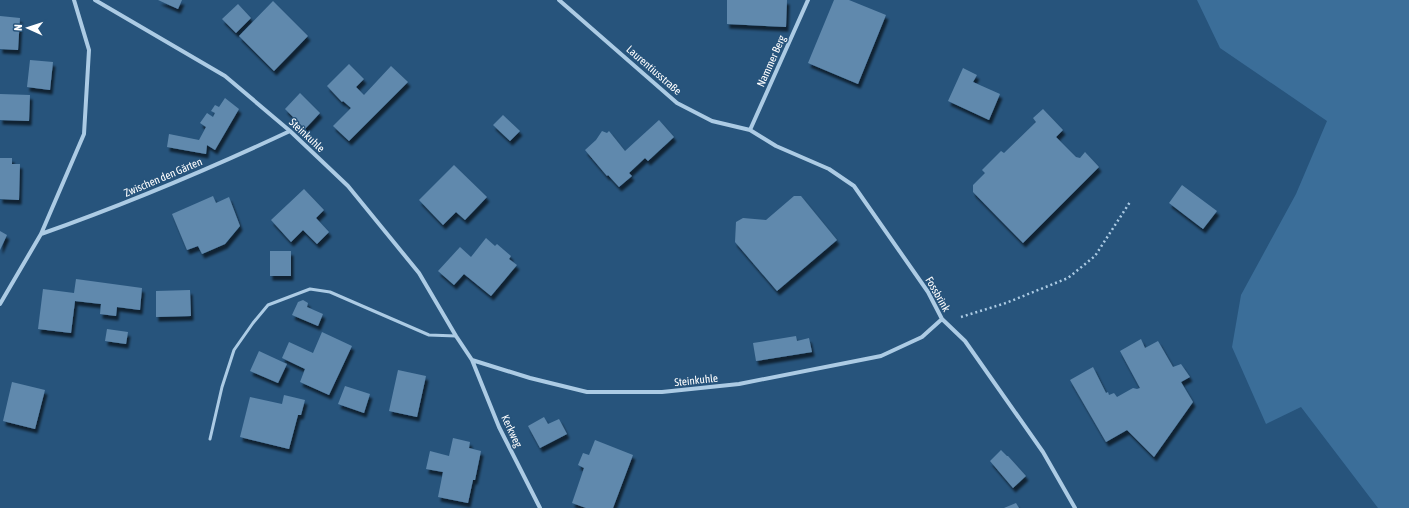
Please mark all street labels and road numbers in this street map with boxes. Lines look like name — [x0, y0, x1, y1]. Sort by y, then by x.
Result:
street label: Nammer Berg — [754, 33, 788, 89]
street label: Laurentiusstraße — [624, 43, 684, 97]
street label: Steinkuhle — [287, 116, 327, 154]
street label: Zwischen den Gärten — [122, 155, 204, 199]
street label: Fossbrink — [923, 274, 953, 314]
street label: Steinkuhle — [674, 372, 718, 388]
street label: Kerkweg — [499, 413, 525, 449]

